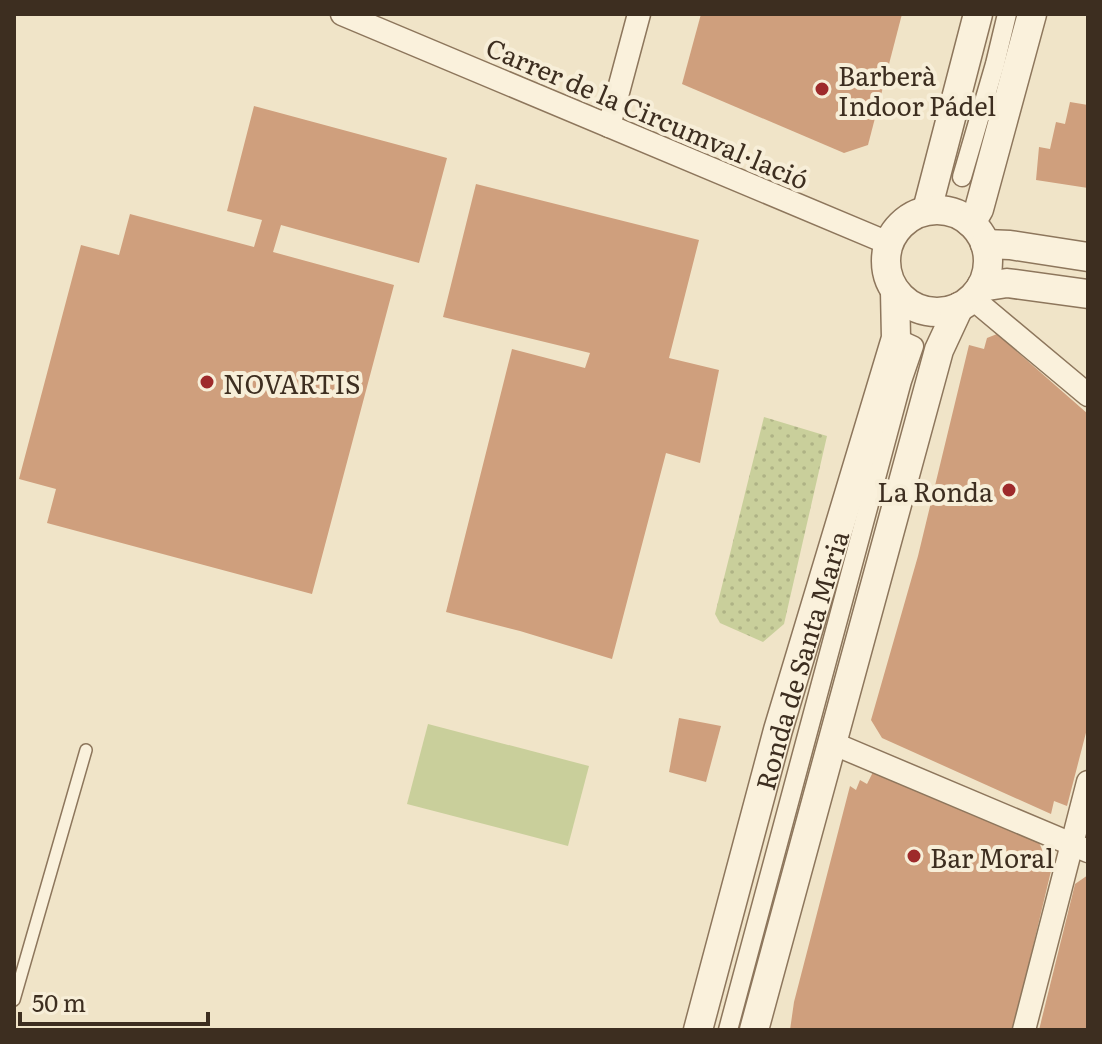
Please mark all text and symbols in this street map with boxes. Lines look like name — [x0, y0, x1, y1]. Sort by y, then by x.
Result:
street label: Carrer de la Circumval·lació — [481, 26, 815, 198]
place label: Barberà Indoor Pádel — [838, 55, 996, 124]
marker: Barberà Indoor Pádel — [813, 80, 831, 98]
place label: NOVARTIS — [223, 363, 361, 402]
marker: NOVARTIS — [198, 373, 216, 391]
place label: La Ronda — [877, 471, 993, 510]
marker: La Ronda — [1000, 481, 1018, 499]
street label: Ronda de Santa Maria — [743, 525, 857, 794]
place label: Bar Moral — [930, 837, 1054, 876]
marker: Bar Moral — [905, 847, 923, 865]
scale bar — [20, 976, 208, 1026]
text: 50 m — [32, 984, 86, 1019]

